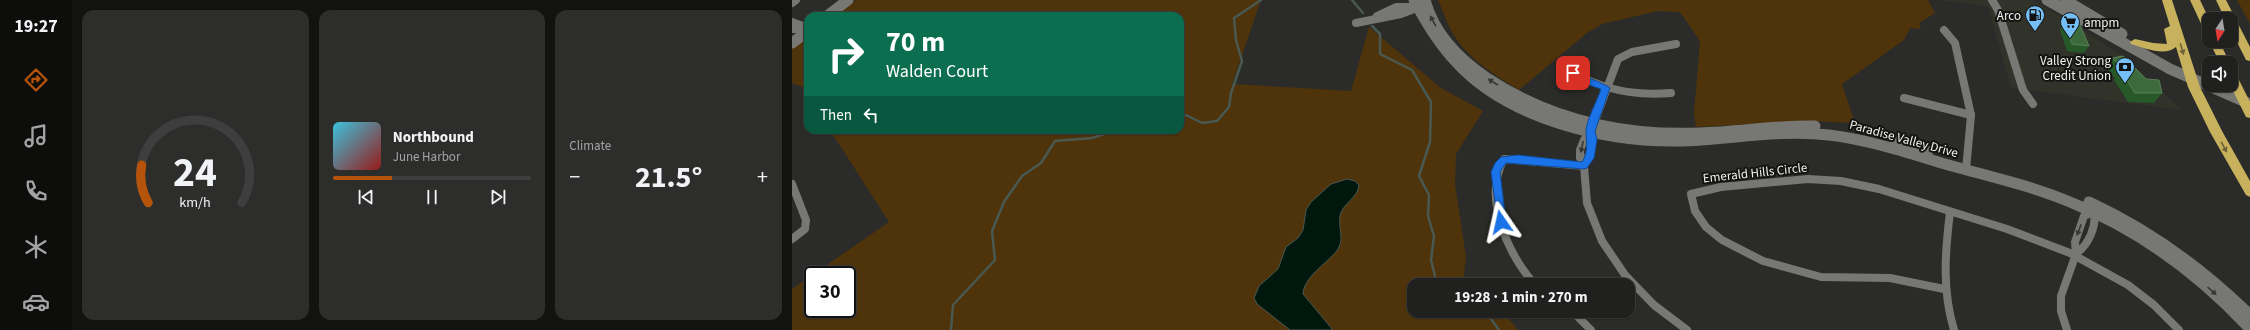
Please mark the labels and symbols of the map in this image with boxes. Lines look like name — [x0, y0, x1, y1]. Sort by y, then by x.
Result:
fuel station icon: Arco — [2024, 4, 2046, 32]
place label: Arco — [1997, 7, 2021, 25]
supermarket icon: ampm — [2059, 11, 2081, 39]
north arrow — [2202, 12, 2238, 48]
place label: ampm — [2084, 14, 2119, 32]
one-way arrow — [1429, 15, 1436, 27]
one-way arrow — [2179, 44, 2185, 56]
place label: Valley Strong Credit Union — [2040, 52, 2111, 85]
pin — [1556, 56, 1590, 90]
bank icon: Valley Strong Credit Union — [2114, 56, 2136, 84]
one-way arrow — [1487, 79, 1499, 86]
street label: Paradise Valley Drive — [1847, 116, 1960, 162]
one-way arrow — [1578, 141, 1584, 153]
one-way arrow — [2220, 141, 2227, 152]
street label: Emerald Hills Circle — [1702, 159, 1808, 187]
position arrow — [1480, 201, 1522, 243]
one-way arrow — [2076, 225, 2082, 237]
speed limit sign: 30 — [804, 266, 856, 318]
one-way arrow — [2207, 286, 2217, 295]

